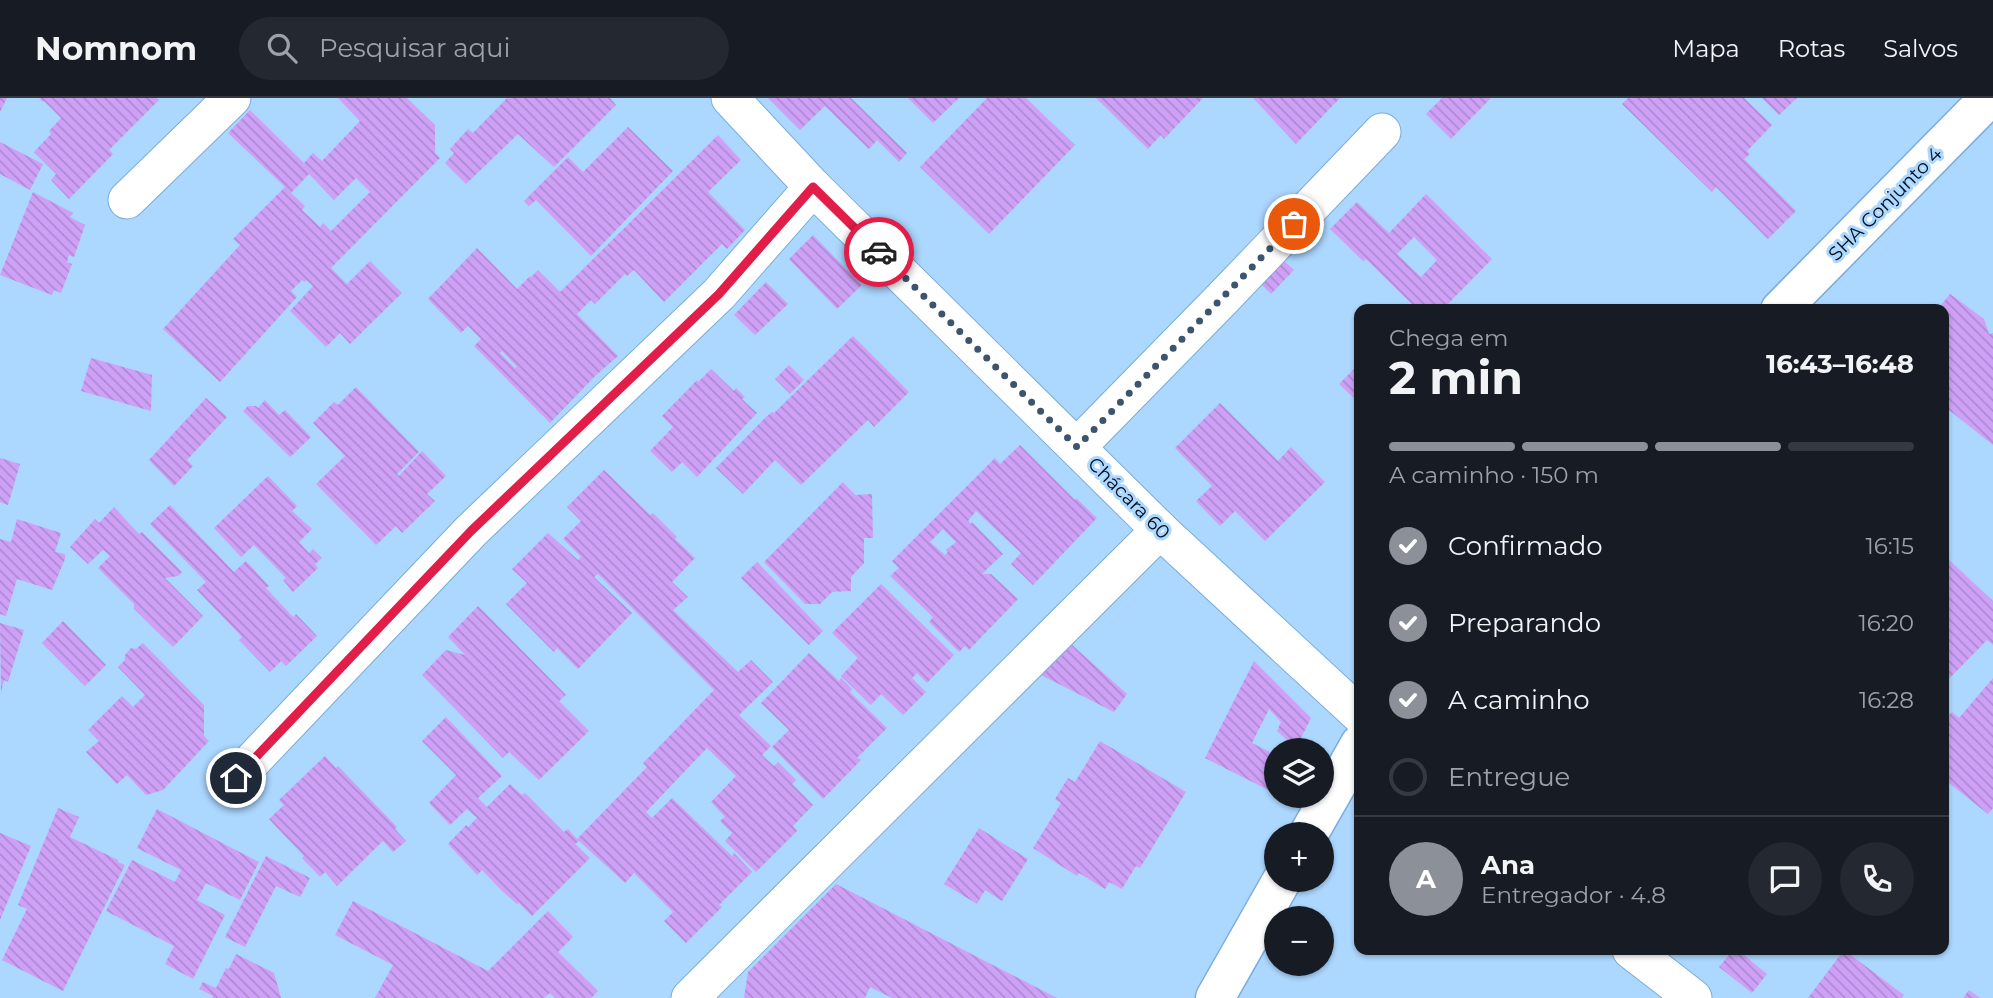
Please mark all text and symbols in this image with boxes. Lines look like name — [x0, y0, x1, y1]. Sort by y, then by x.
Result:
search box — [239, 17, 729, 80]
text: Nomnom — [35, 28, 197, 68]
icon: search — [263, 29, 301, 67]
text: Pesquisar aqui — [319, 32, 511, 64]
text: Mapa — [1672, 34, 1740, 63]
text: Rotas — [1778, 34, 1845, 63]
text: Salvos — [1883, 34, 1958, 63]
street label: SHA Conjunto 4 — [1823, 142, 1947, 266]
pin — [1264, 194, 1324, 254]
icon: bag — [1275, 205, 1313, 243]
courier — [844, 217, 914, 287]
icon: car — [860, 233, 898, 271]
text: Chega em — [1389, 324, 1508, 352]
text: 16:43–16:48 — [1766, 348, 1914, 380]
text: 2 min — [1389, 349, 1523, 406]
street label: Chácara 60 — [1083, 452, 1175, 544]
text: A caminho · 150 m — [1389, 461, 1599, 489]
icon: check — [1389, 527, 1427, 565]
text: Confirmado — [1448, 530, 1603, 562]
text: 16:15 — [1865, 532, 1914, 560]
icon: check — [1389, 604, 1427, 642]
text: Preparando — [1448, 607, 1601, 639]
text: 16:20 — [1859, 609, 1914, 637]
icon: check — [1389, 681, 1427, 719]
text: A caminho — [1448, 684, 1589, 716]
text: 16:28 — [1859, 686, 1914, 714]
map controls — [1264, 738, 1334, 976]
button: layers — [1264, 738, 1334, 808]
pin — [206, 748, 266, 808]
icon: home — [217, 759, 255, 797]
text: Entregue — [1448, 761, 1570, 793]
button: + — [1264, 822, 1334, 892]
button: chat — [1748, 842, 1822, 916]
button: phone — [1840, 842, 1914, 916]
text: Ana — [1481, 849, 1535, 881]
text: A — [1416, 863, 1436, 895]
text: Entregador · 4.8 — [1481, 881, 1666, 909]
button: − — [1264, 906, 1334, 976]

